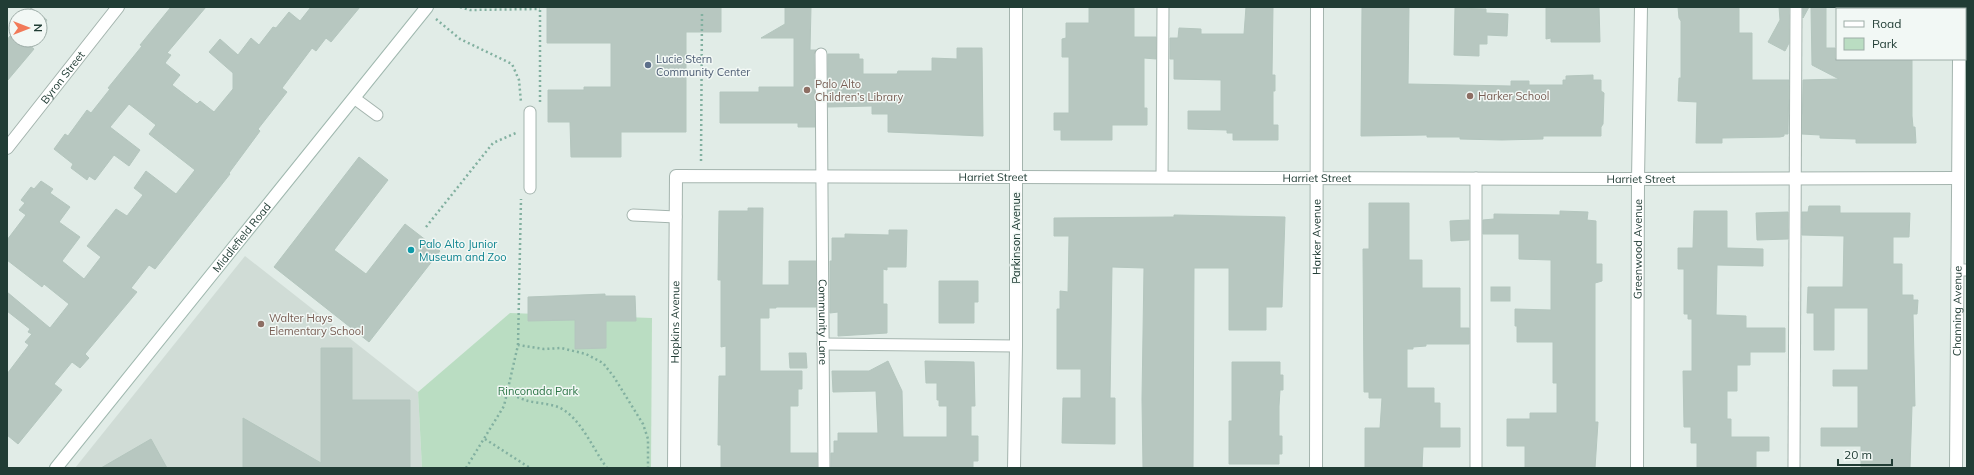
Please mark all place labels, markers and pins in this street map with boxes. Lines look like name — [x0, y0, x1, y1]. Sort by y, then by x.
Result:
place label: Lucie Stern Community Center — [656, 52, 750, 79]
marker: Lucie Stern Community Center — [643, 60, 653, 70]
place label: Palo Alto Children’s Library — [815, 77, 904, 104]
marker: Palo Alto Children’s Library — [802, 85, 812, 95]
place label: Harker School — [1478, 89, 1549, 103]
marker: Harker School — [1465, 91, 1475, 101]
place label: Palo Alto Junior Museum and Zoo — [419, 237, 507, 264]
marker: Palo Alto Junior Museum and Zoo — [406, 245, 416, 255]
place label: Walter Hays Elementary School — [269, 311, 364, 338]
marker: Walter Hays Elementary School — [256, 319, 266, 329]

